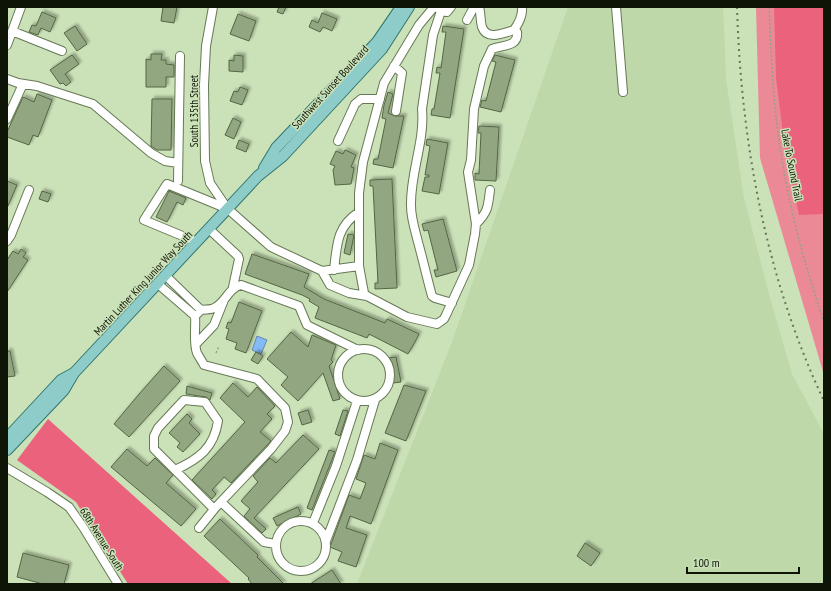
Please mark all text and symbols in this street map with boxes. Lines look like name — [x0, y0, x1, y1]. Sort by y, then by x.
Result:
street label: Southwest Sunset Boulevard — [289, 42, 372, 132]
street label: South 135th Street — [187, 75, 201, 147]
street label: Lake To Sound Trail — [778, 128, 806, 202]
street label: Martin Luther King Junior Way South — [91, 228, 195, 338]
street label: 68th Avenue South — [77, 505, 127, 573]
scale bar — [687, 549, 799, 575]
text: 100 m — [693, 555, 720, 570]

